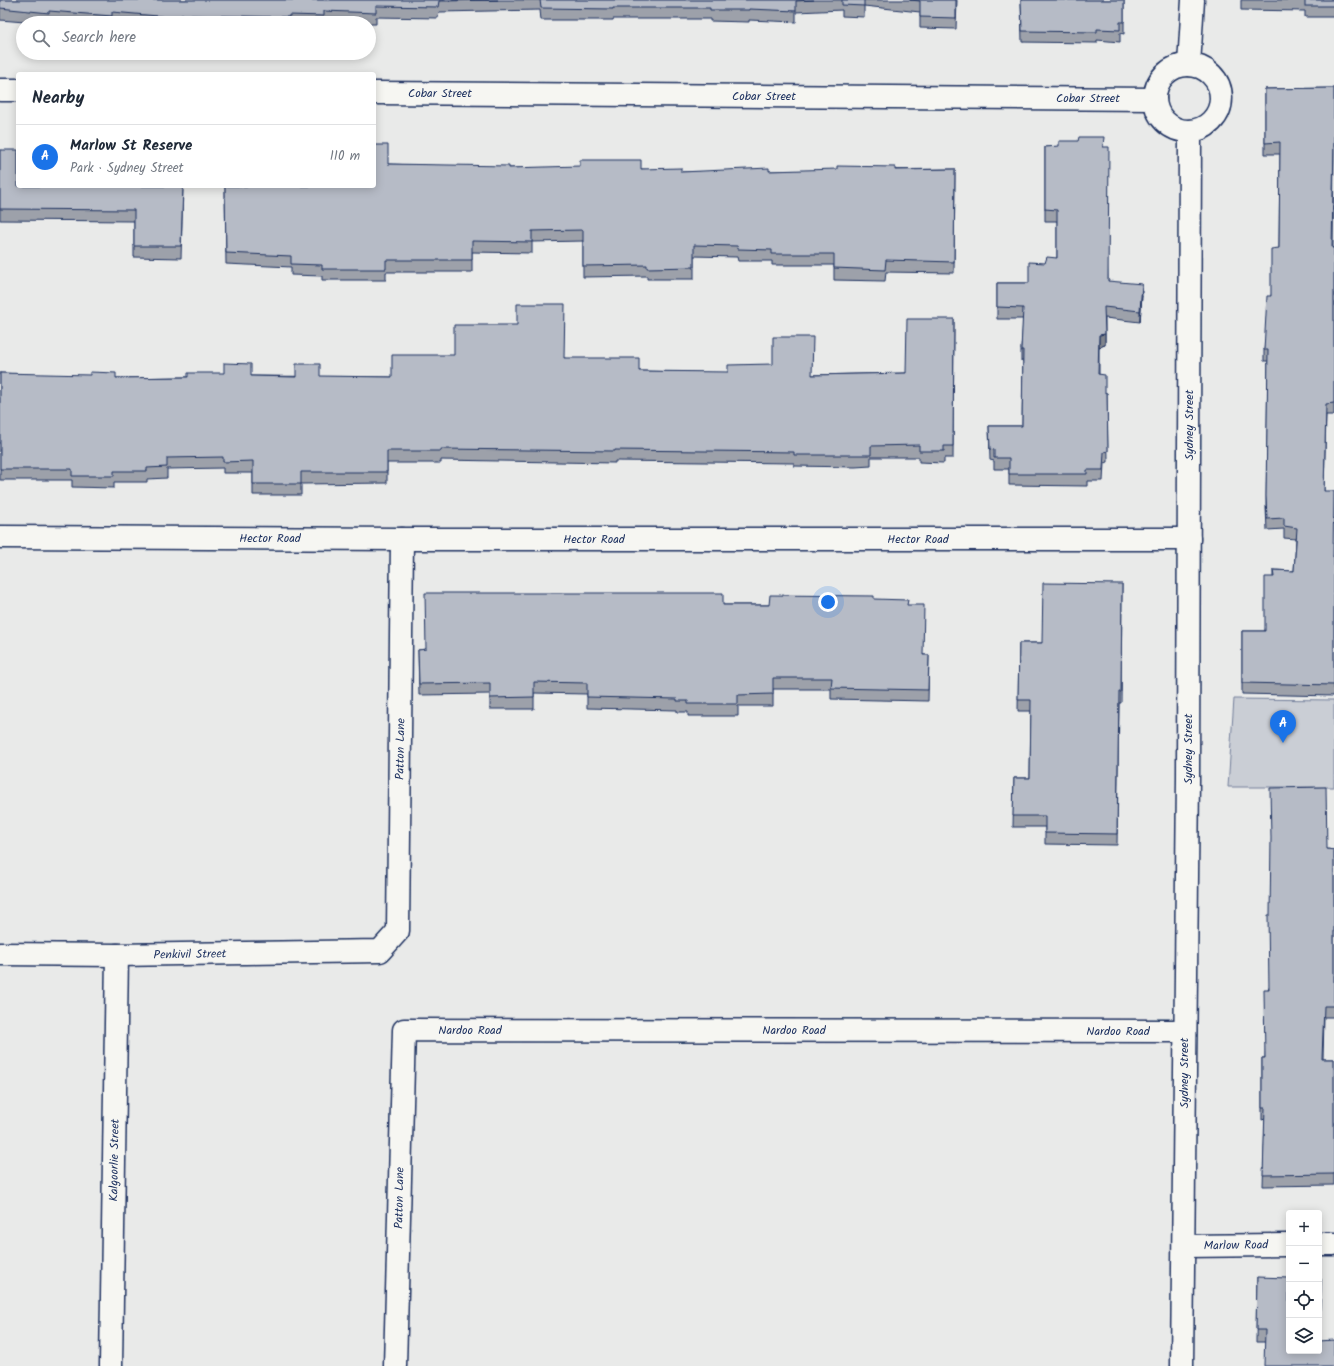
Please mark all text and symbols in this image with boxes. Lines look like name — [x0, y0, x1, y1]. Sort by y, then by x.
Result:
search box — [16, 16, 376, 60]
text: Search here — [62, 26, 136, 50]
icon: search — [30, 27, 52, 49]
street label: Cobar Street — [408, 84, 472, 103]
text: Nearby — [32, 85, 84, 112]
street label: Cobar Street — [732, 87, 796, 106]
street label: Cobar Street — [1056, 89, 1120, 108]
text: Marlow St Reserve — [70, 134, 192, 158]
text: A — [41, 146, 49, 167]
text: 110 m — [330, 146, 360, 167]
text: Park · Sydney Street — [70, 158, 184, 179]
street label: Sydney Street — [1180, 389, 1199, 460]
street label: Hector Road — [239, 529, 302, 548]
street label: Hector Road — [563, 530, 626, 549]
street label: Hector Road — [887, 530, 950, 549]
your location — [818, 592, 838, 612]
pin: A — [1270, 710, 1296, 743]
street label: Sydney Street — [1179, 713, 1198, 784]
street label: Patton Lane — [390, 717, 411, 780]
street label: Penkivil Street — [153, 944, 227, 965]
street label: Nardoo Road — [438, 1021, 503, 1040]
street label: Nardoo Road — [762, 1021, 827, 1040]
street label: Nardoo Road — [1086, 1022, 1151, 1041]
street label: Sydney Street — [1175, 1037, 1194, 1108]
street label: Kalgoorlie Street — [104, 1118, 125, 1201]
street label: Patton Lane — [389, 1166, 410, 1229]
map controls — [1286, 1210, 1322, 1354]
button: + — [1286, 1210, 1322, 1246]
street label: Marlow Road — [1204, 1235, 1269, 1256]
button: − — [1286, 1246, 1322, 1282]
button: locate — [1286, 1282, 1322, 1318]
button: layers — [1286, 1318, 1322, 1354]

